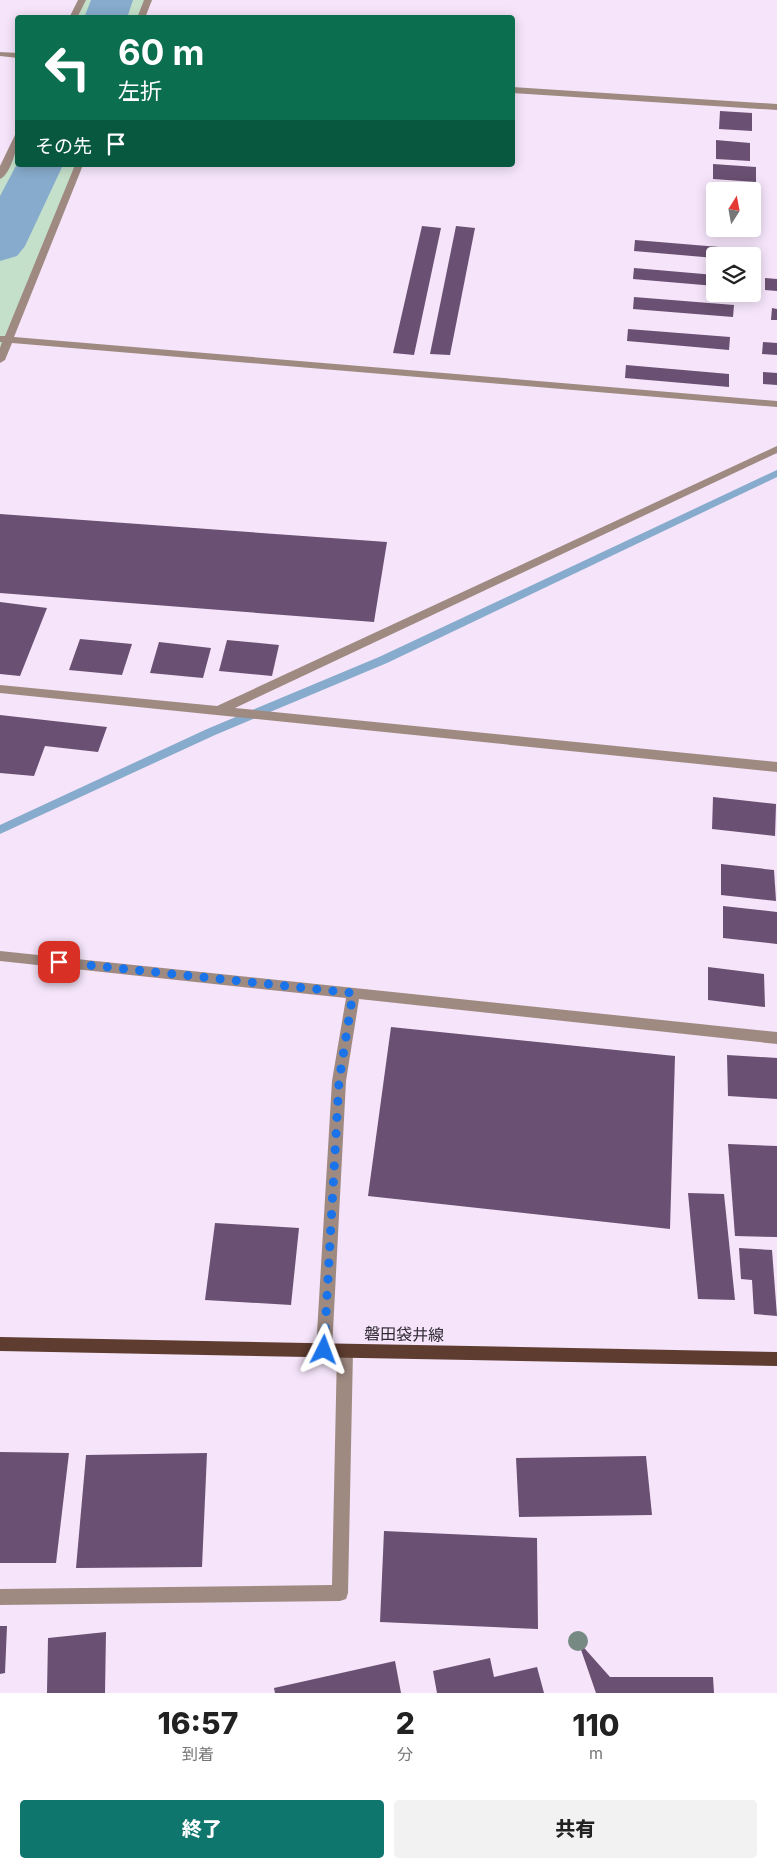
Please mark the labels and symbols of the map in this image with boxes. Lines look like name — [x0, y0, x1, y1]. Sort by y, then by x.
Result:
north arrow — [706, 182, 761, 238]
pin — [38, 941, 80, 983]
position arrow — [297, 1323, 349, 1375]
street label: 磐田袋井線 — [364, 1323, 444, 1345]

